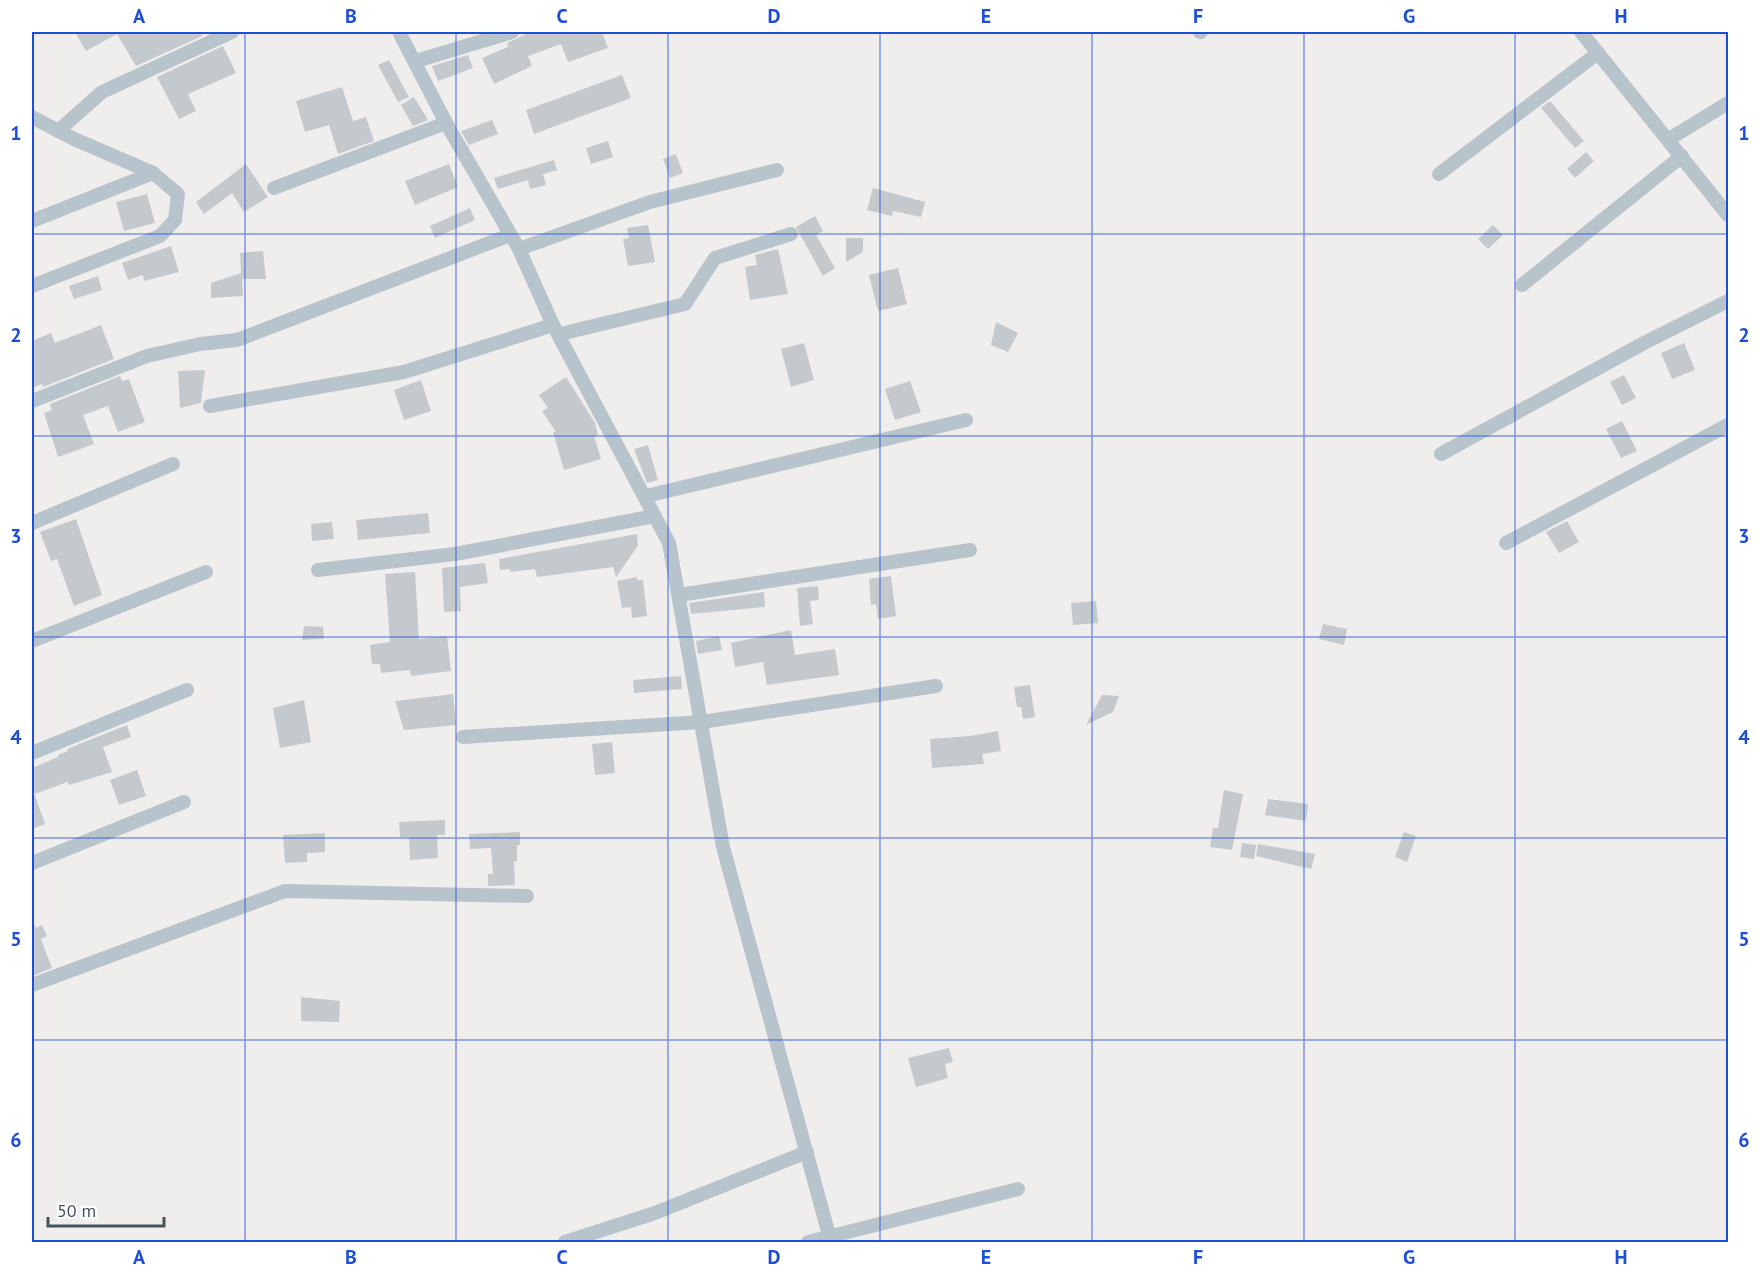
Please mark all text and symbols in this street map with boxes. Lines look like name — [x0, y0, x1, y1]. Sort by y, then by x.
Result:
text: A — [133, 3, 146, 29]
text: B — [345, 3, 357, 29]
text: C — [556, 3, 568, 29]
text: D — [768, 3, 781, 29]
text: E — [981, 3, 991, 29]
text: F — [1193, 3, 1203, 29]
text: G — [1403, 3, 1415, 29]
text: H — [1614, 3, 1628, 29]
text: 1 — [10, 120, 22, 146]
text: 1 — [1738, 120, 1750, 146]
text: 2 — [10, 322, 22, 348]
text: 2 — [1738, 322, 1750, 348]
text: 3 — [10, 523, 22, 549]
text: 3 — [1738, 523, 1750, 549]
text: 4 — [10, 724, 22, 750]
text: 4 — [1738, 724, 1750, 750]
text: 5 — [10, 926, 22, 952]
text: 5 — [1738, 926, 1750, 952]
text: 6 — [10, 1127, 22, 1153]
text: 6 — [1738, 1127, 1750, 1153]
scale bar — [48, 1190, 164, 1228]
text: 50 m — [57, 1199, 96, 1222]
text: A — [133, 1244, 146, 1270]
text: B — [345, 1244, 357, 1270]
text: C — [556, 1244, 568, 1270]
text: D — [768, 1244, 781, 1270]
text: E — [981, 1244, 991, 1270]
text: F — [1193, 1244, 1203, 1270]
text: G — [1403, 1244, 1415, 1270]
text: H — [1614, 1244, 1628, 1270]

